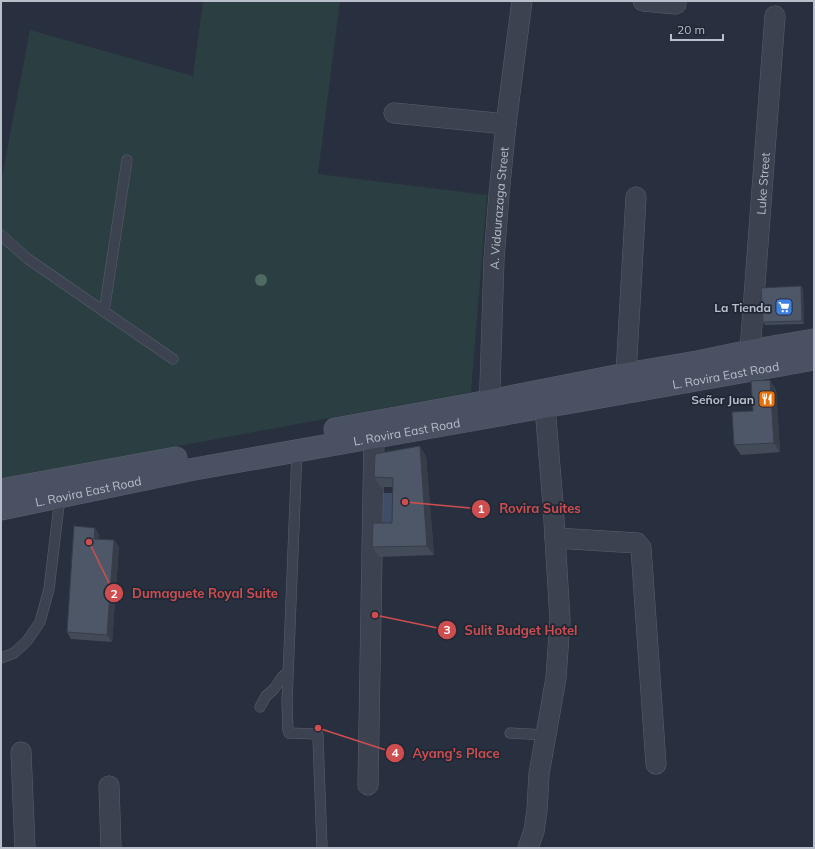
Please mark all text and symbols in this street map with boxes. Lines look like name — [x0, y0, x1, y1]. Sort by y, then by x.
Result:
scale bar — [671, 16, 723, 42]
text: 20 m — [677, 22, 705, 37]
street label: A. Vidaurazaga Street — [486, 146, 511, 270]
street label: Luke Street — [753, 152, 772, 215]
supermarket icon: La Tienda — [774, 297, 794, 317]
place label: La Tienda — [714, 300, 771, 315]
street label: L. Rovira East Road — [671, 358, 780, 392]
restaurant icon: Señor Juan — [757, 389, 777, 409]
place label: Señor Juan — [691, 392, 754, 407]
street label: L. Rovira East Road — [352, 415, 461, 448]
street label: L. Rovira East Road — [34, 473, 143, 509]
callout: Rovira Suites — [471, 496, 589, 521]
text: Rovira Suites — [499, 500, 581, 516]
text: 1 — [477, 501, 485, 516]
callout: Dumaguete Royal Suite — [104, 581, 286, 606]
text: Dumaguete Royal Suite — [132, 585, 278, 602]
text: 2 — [110, 586, 118, 601]
callout: Sulit Budget Hotel — [437, 618, 586, 643]
text: 3 — [443, 622, 451, 637]
text: Sulit Budget Hotel — [465, 622, 577, 638]
callout: Ayang's Place — [385, 740, 508, 765]
text: 4 — [391, 745, 399, 760]
text: Ayang's Place — [412, 745, 500, 762]

